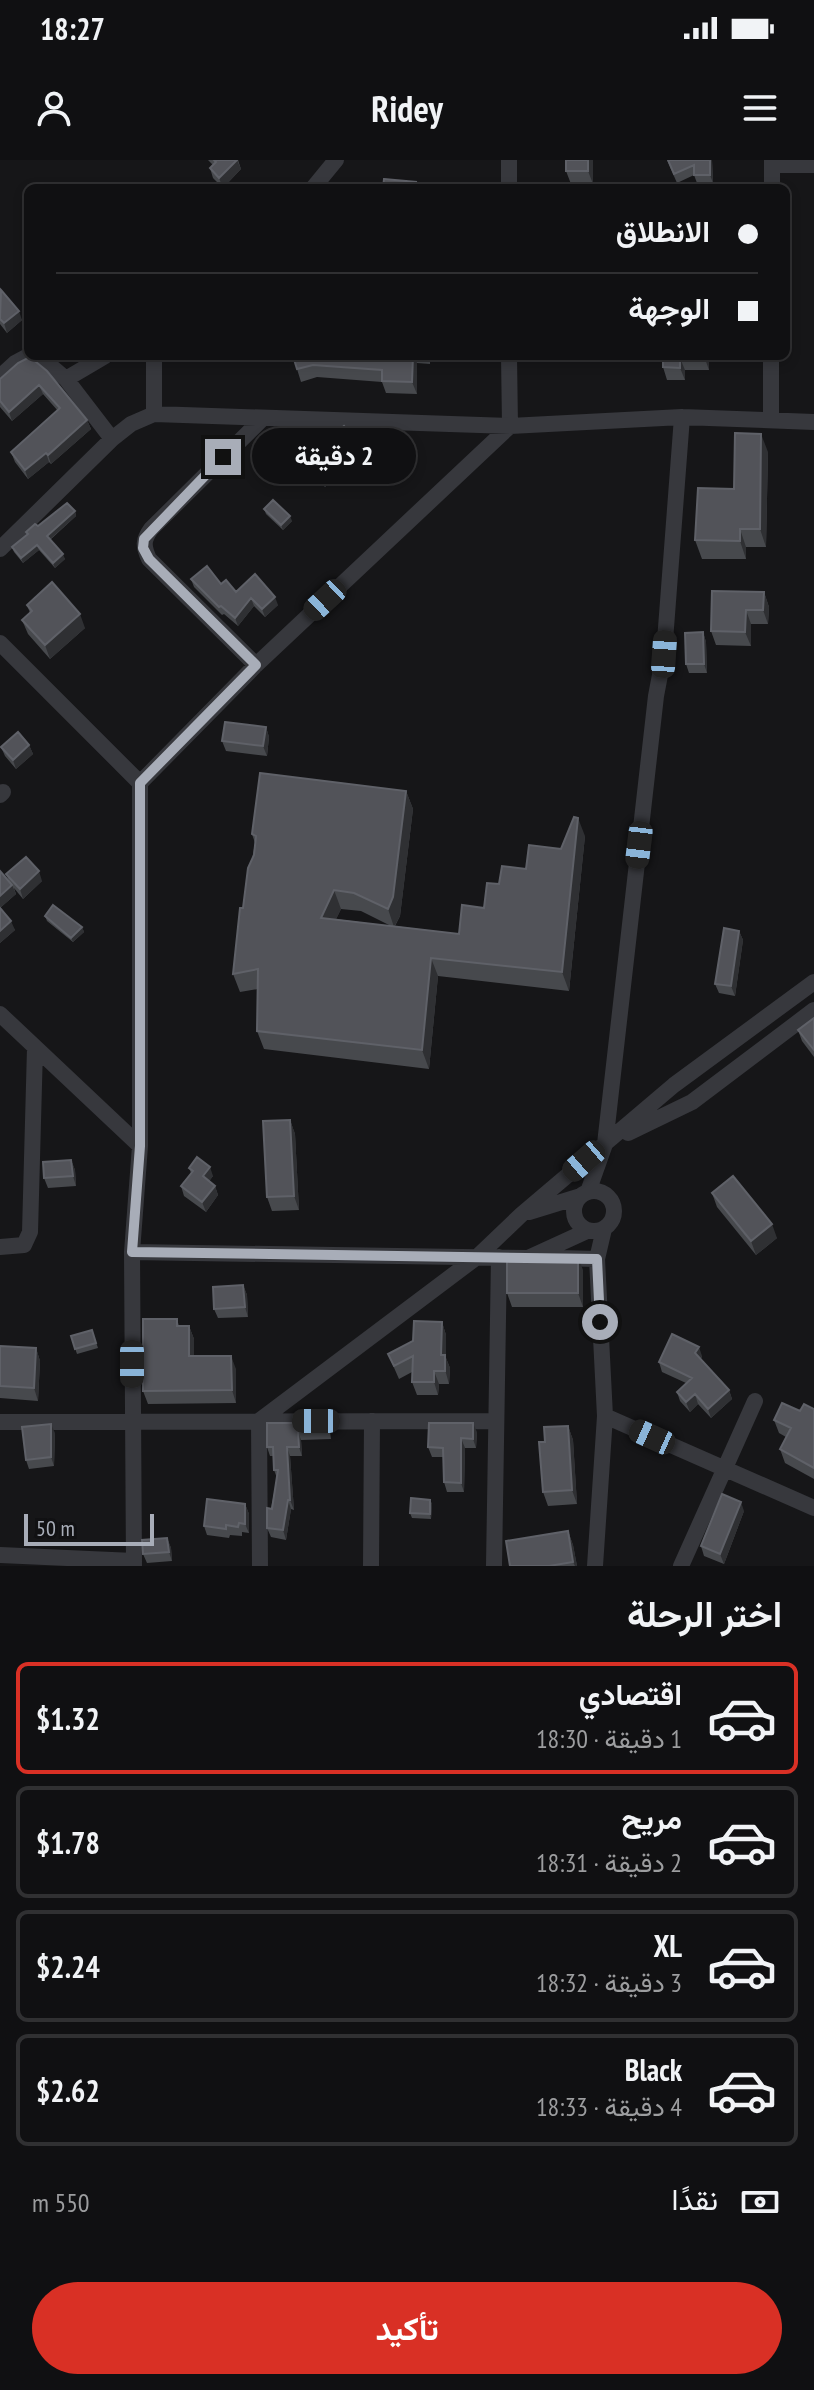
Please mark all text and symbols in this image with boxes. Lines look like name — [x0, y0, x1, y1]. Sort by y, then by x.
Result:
text: 18:27 — [40, 9, 105, 48]
text: Ridey — [371, 85, 443, 132]
icon: person — [32, 86, 76, 130]
icon: menu — [738, 86, 782, 130]
text: الانطلاق — [616, 211, 710, 250]
text: الوجهة — [628, 288, 710, 327]
callout: 2 دقيقة — [251, 429, 415, 485]
route end — [205, 439, 241, 475]
text: 2 دقيقة — [294, 439, 374, 472]
car — [299, 575, 351, 625]
car — [650, 629, 678, 679]
car — [624, 820, 654, 870]
car — [558, 1136, 610, 1186]
route start — [582, 1304, 618, 1340]
car — [120, 1340, 144, 1388]
car — [292, 1409, 340, 1433]
car — [625, 1416, 679, 1458]
scale bar — [24, 1510, 154, 1546]
text: 50 m — [36, 1514, 75, 1542]
text: اختر الرحلة — [627, 1590, 782, 1637]
text: اقتصادي — [579, 1674, 682, 1713]
icon: car — [706, 1682, 778, 1754]
text: $1.32 — [36, 1699, 100, 1738]
text: 1 دقيقة · 18:30 — [536, 1722, 682, 1755]
text: مريح — [622, 1798, 682, 1837]
icon: car — [706, 1806, 778, 1878]
text: $1.78 — [36, 1823, 100, 1862]
text: 2 دقيقة · 18:31 — [536, 1846, 682, 1879]
text: XL — [653, 1926, 682, 1965]
icon: car — [706, 1930, 778, 2002]
text: $2.24 — [36, 1947, 100, 1986]
text: 3 دقيقة · 18:32 — [536, 1966, 682, 1999]
text: Black — [625, 2050, 682, 2089]
icon: car — [706, 2054, 778, 2126]
text: $2.62 — [36, 2071, 100, 2110]
text: 4 دقيقة · 18:33 — [536, 2090, 682, 2123]
text: نقدًا — [672, 2179, 718, 2218]
icon: cash — [738, 2180, 782, 2224]
text: 550 m — [32, 2186, 90, 2219]
button: تأكيد — [32, 2282, 782, 2374]

